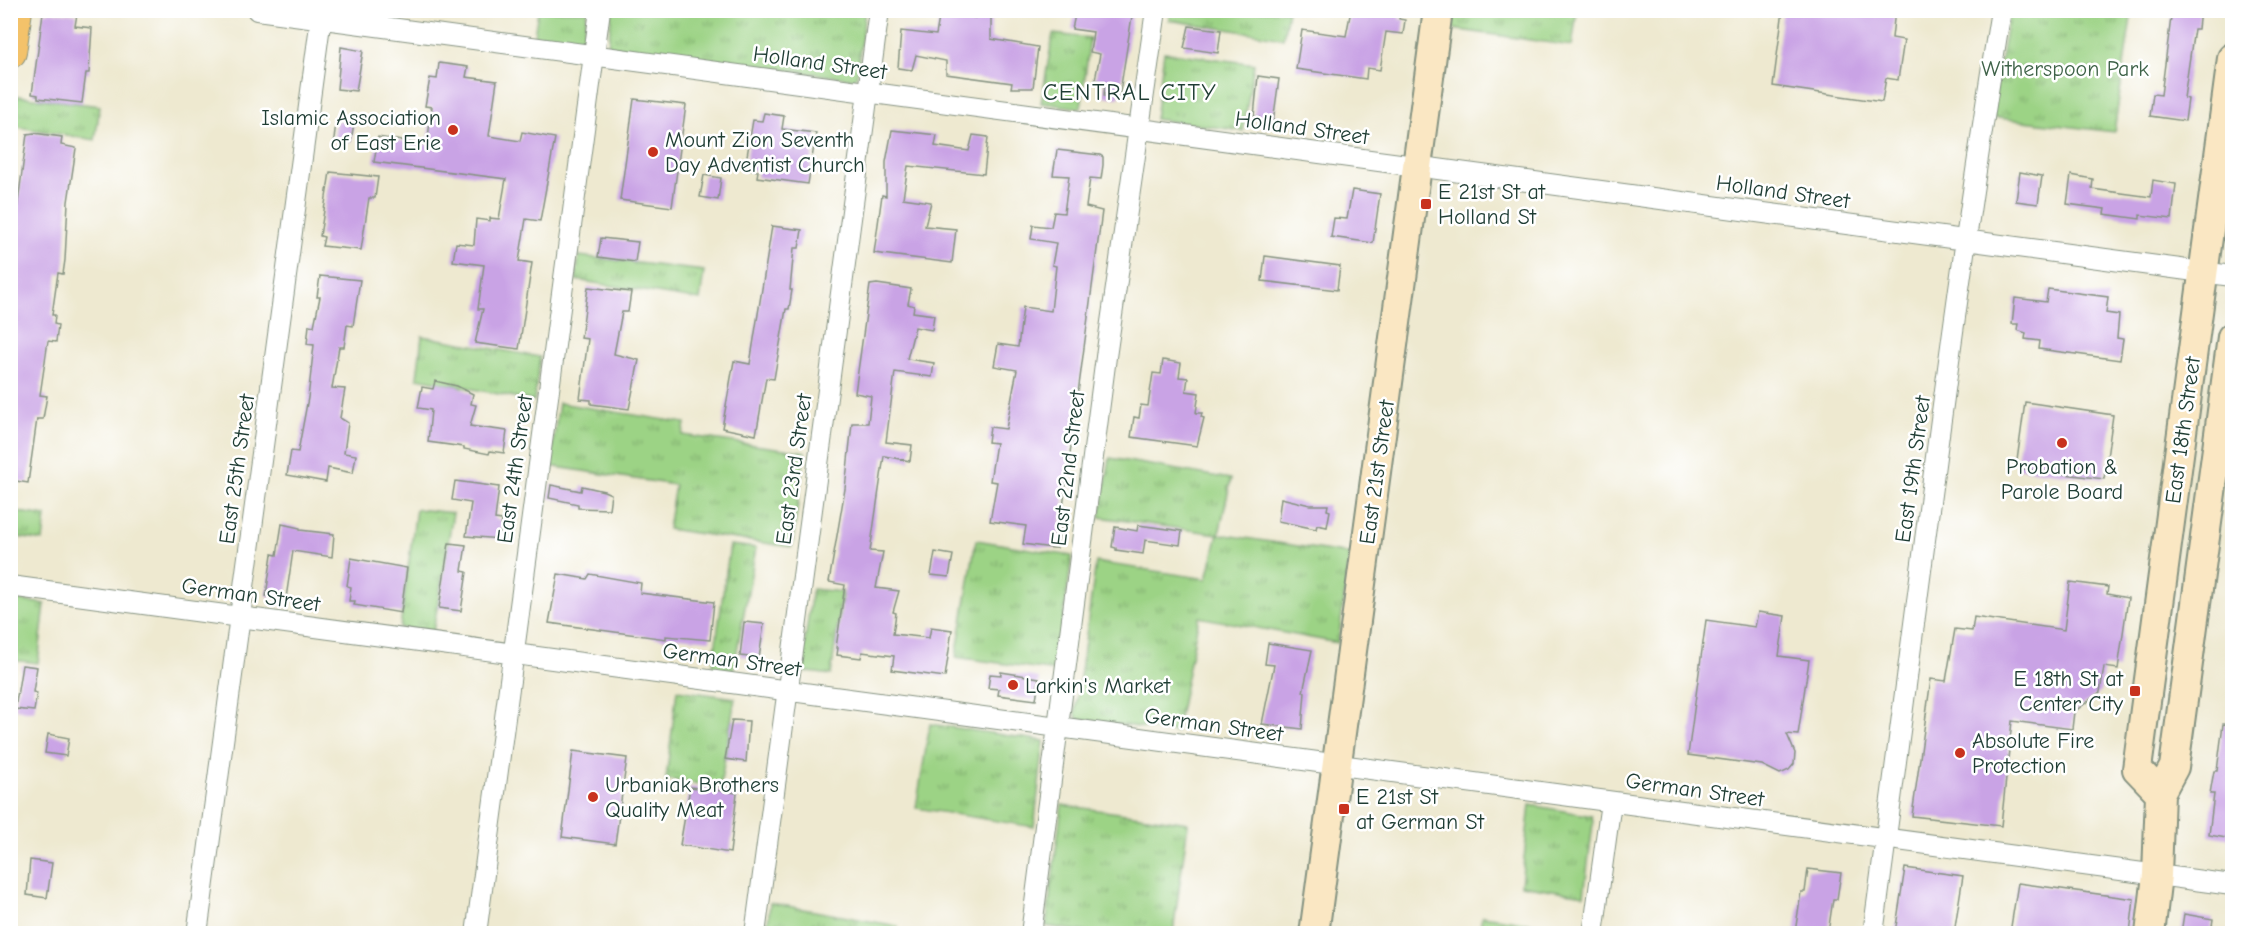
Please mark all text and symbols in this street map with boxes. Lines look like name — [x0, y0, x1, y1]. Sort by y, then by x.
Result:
street label: Holland Street — [751, 41, 889, 85]
park label: Witherspoon Park — [1981, 56, 2149, 82]
district label: CENTRAL CITY — [1043, 78, 1217, 106]
place label: Islamic Association of East Erie — [261, 105, 441, 156]
street label: Holland Street — [1233, 106, 1371, 150]
marker: Islamic Association of East Erie — [446, 123, 460, 137]
place label: Mount Zion Seventh Day Adventist Church — [665, 127, 865, 178]
marker: Mount Zion Seventh Day Adventist Church — [646, 145, 660, 159]
street label: Holland Street — [1714, 170, 1852, 214]
place label: E 21st St at Holland St — [1438, 179, 1546, 230]
marker: E 21st St at Holland St — [1419, 197, 1433, 211]
street label: East 18th Street — [2160, 354, 2206, 505]
street label: East 22nd Street — [1046, 388, 1091, 547]
street label: East 23rd Street — [771, 391, 818, 546]
street label: East 25th Street — [214, 392, 260, 546]
street label: East 24th Street — [492, 392, 538, 545]
street label: East 19th Street — [1890, 393, 1936, 544]
street label: East 21st Street — [1354, 398, 1400, 546]
marker: Probation & Parole Board — [2055, 436, 2069, 450]
place label: Probation & Parole Board — [2001, 454, 2123, 505]
street label: German Street — [180, 572, 323, 618]
street label: German Street — [661, 637, 804, 683]
place label: E 18th St at Center City — [2013, 666, 2124, 717]
place label: Larkin's Market — [1025, 673, 1171, 699]
marker: Larkin's Market — [1006, 678, 1020, 692]
marker: E 18th St at Center City — [2128, 684, 2142, 698]
street label: German Street — [1143, 702, 1286, 748]
place label: Absolute Fire Protection — [1972, 728, 2094, 779]
marker: Absolute Fire Protection — [1953, 746, 1967, 760]
street label: German Street — [1624, 767, 1767, 813]
place label: Urbaniak Brothers Quality Meat — [605, 772, 779, 823]
place label: E 21st St at German St — [1356, 784, 1485, 835]
marker: Urbaniak Brothers Quality Meat — [586, 790, 600, 804]
marker: E 21st St at German St — [1337, 802, 1351, 816]

